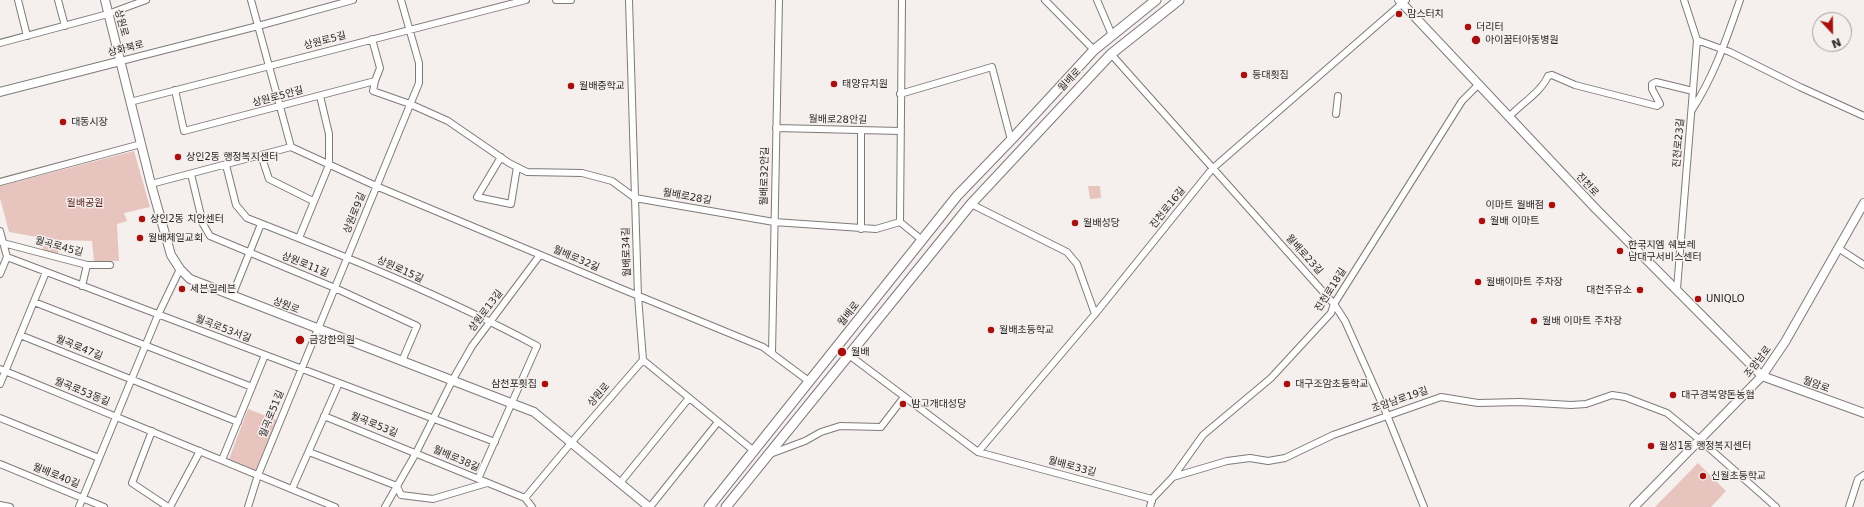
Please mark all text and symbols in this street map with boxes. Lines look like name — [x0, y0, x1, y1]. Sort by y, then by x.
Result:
street label: 상원로 — [112, 8, 130, 38]
place label: 맘스터치 — [1407, 8, 1444, 20]
marker: 맘스터치 — [1394, 9, 1404, 19]
north arrow — [1812, 12, 1852, 52]
place label: 더리터 — [1476, 21, 1504, 33]
marker: 더리터 — [1463, 22, 1473, 32]
street label: 상원로5길 — [303, 30, 347, 52]
marker: 아이꿈터아동병원 — [1470, 34, 1482, 46]
place label: 아이꿈터아동병원 — [1485, 34, 1559, 46]
text: N — [1830, 35, 1843, 50]
street label: 상화북로 — [107, 39, 145, 59]
street label: 월배로 — [1056, 66, 1084, 94]
place label: 등대횟집 — [1252, 69, 1289, 81]
marker: 등대횟집 — [1239, 70, 1249, 80]
place label: 태양유치원 — [842, 78, 888, 90]
marker: 태양유치원 — [829, 79, 839, 89]
place label: 월배중학교 — [579, 80, 625, 92]
marker: 월배중학교 — [566, 81, 576, 91]
street label: 상원로5안길 — [251, 84, 305, 110]
street label: 월배로28안길 — [809, 113, 867, 127]
place label: 대동시장 — [71, 116, 108, 128]
marker: 대동시장 — [58, 117, 68, 127]
street label: 진천로23길 — [1671, 118, 1687, 168]
street label: 월배로32안길 — [758, 147, 772, 205]
place label: 상인2동 행정복지센터 — [186, 151, 278, 163]
marker: 상인2동 행정복지센터 — [173, 152, 183, 162]
street label: 진천로 — [1573, 171, 1601, 199]
street label: 진천로16길 — [1148, 185, 1188, 231]
street label: 월배로28길 — [662, 187, 712, 207]
street label: 상원로9길 — [341, 191, 369, 235]
park label: 월배공원 — [67, 197, 103, 209]
place label: 이마트 월배점 — [1486, 199, 1544, 211]
marker: 이마트 월배점 — [1547, 200, 1557, 210]
place label: 상인2동 치안센터 — [150, 213, 224, 225]
marker: 상인2동 치안센터 — [137, 214, 147, 224]
place label: 월배 이마트 — [1490, 215, 1539, 227]
marker: 월배 이마트 — [1477, 216, 1487, 226]
place label: 월배성당 — [1083, 217, 1120, 229]
marker: 월배성당 — [1070, 218, 1080, 228]
street label: 월배로34길 — [620, 227, 634, 277]
place label: 월배제일교회 — [148, 232, 203, 244]
marker: 월배제일교회 — [135, 233, 145, 243]
street label: 월배로23길 — [1283, 233, 1325, 277]
street label: 월곡로45길 — [34, 235, 84, 259]
place label: 한국지엠 쉐보레 남대구서비스센터 — [1628, 239, 1702, 262]
street label: 월배로32길 — [551, 244, 601, 274]
marker: 한국지엠 쉐보레 남대구서비스센터 — [1615, 246, 1625, 256]
street label: 상원로11길 — [280, 250, 330, 280]
street label: 상원로15길 — [375, 254, 425, 286]
street label: 진천로18길 — [1313, 266, 1349, 314]
place label: 월배이마트 주차장 — [1486, 276, 1563, 288]
marker: 월배이마트 주차장 — [1473, 277, 1483, 287]
place label: 세븐일레븐 — [190, 283, 236, 295]
marker: 세븐일레븐 — [177, 284, 187, 294]
place label: 대천주유소 — [1586, 284, 1632, 296]
marker: 대천주유소 — [1635, 285, 1645, 295]
street label: 상원로13길 — [466, 288, 506, 334]
place label: UNIQLO — [1706, 293, 1745, 305]
marker: UNIQLO — [1693, 294, 1703, 304]
street label: 상원로 — [271, 295, 301, 317]
street label: 월배로 — [836, 299, 862, 329]
street label: 월곡로53서길 — [193, 313, 253, 345]
place label: 월배 이마트 주차장 — [1542, 315, 1622, 327]
marker: 월배 이마트 주차장 — [1529, 316, 1539, 326]
place label: 월배초등학교 — [999, 324, 1054, 336]
marker: 월배초등학교 — [986, 325, 996, 335]
street label: 월곡로47길 — [54, 333, 104, 363]
marker: 금강한의원 — [294, 334, 306, 346]
place label: 금강한의원 — [309, 334, 355, 346]
street label: 조암남로 — [1742, 344, 1774, 380]
marker: 월배 — [836, 346, 848, 358]
place label: 월배 — [851, 346, 869, 358]
street label: 월곡로53동길 — [53, 375, 111, 409]
street label: 월암로 — [1801, 375, 1831, 395]
place label: 삼천포횟집 — [491, 378, 537, 390]
place label: 대구조암초등학교 — [1295, 378, 1369, 390]
marker: 삼천포횟집 — [540, 379, 550, 389]
marker: 대구조암초등학교 — [1282, 379, 1292, 389]
street label: 상원로 — [585, 381, 613, 409]
street label: 조암남로19길 — [1370, 385, 1430, 415]
street label: 월곡로51길 — [257, 389, 287, 439]
place label: 대구경북양돈농협 — [1681, 389, 1755, 401]
marker: 대구경북양돈농협 — [1668, 390, 1678, 400]
place label: 밤고개대성당 — [911, 398, 966, 410]
marker: 밤고개대성당 — [898, 399, 908, 409]
street label: 월곡로53길 — [349, 410, 399, 440]
place label: 월성1동 행정복지센터 — [1659, 440, 1751, 452]
marker: 월성1동 행정복지센터 — [1646, 441, 1656, 451]
street label: 월배로38길 — [431, 444, 481, 474]
street label: 월배로33길 — [1047, 455, 1097, 479]
street label: 월배로40길 — [31, 461, 81, 491]
place label: 신월초등학교 — [1711, 470, 1766, 482]
marker: 신월초등학교 — [1698, 471, 1708, 481]

